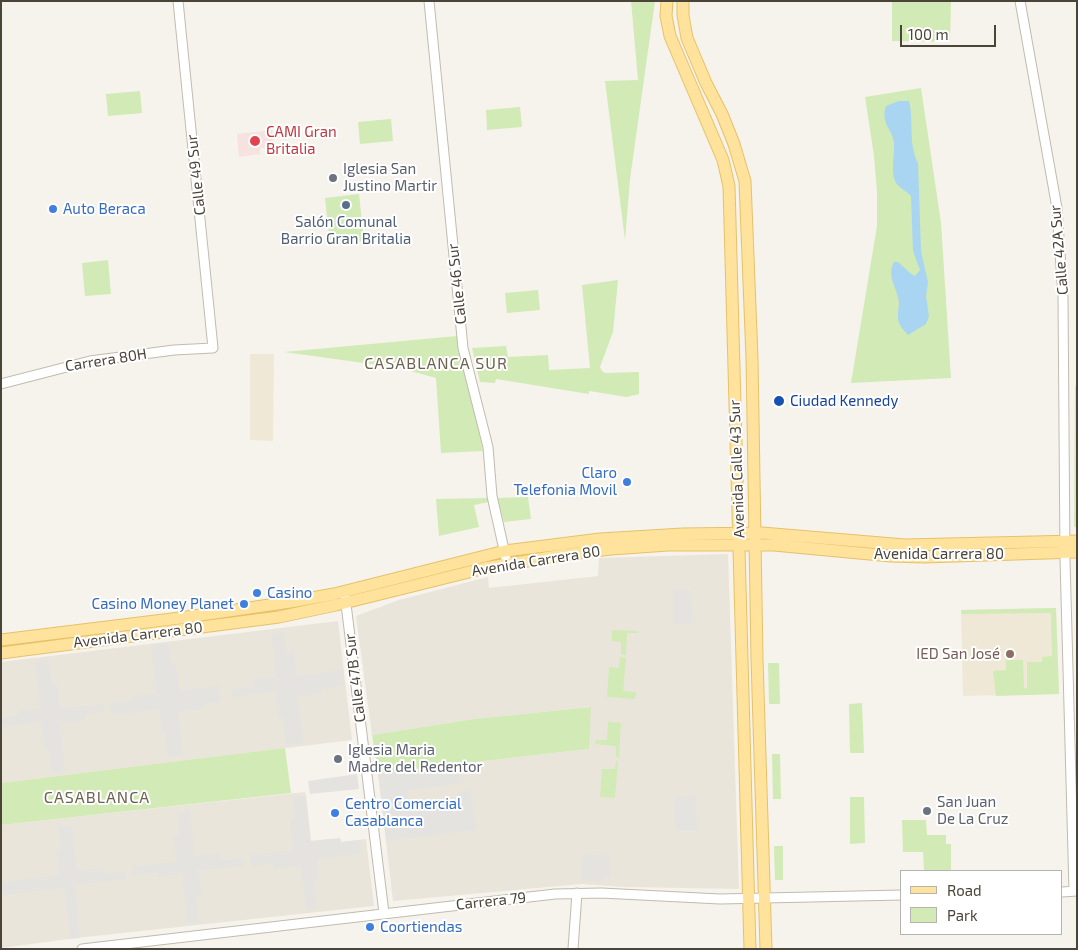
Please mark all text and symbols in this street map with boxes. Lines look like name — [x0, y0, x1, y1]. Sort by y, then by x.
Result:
scale bar — [903, 15, 999, 47]
text: 100 m — [908, 25, 949, 43]
place label: CAMI Gran Britalia — [266, 123, 337, 158]
street label: Calle 49 Sur — [183, 134, 209, 216]
marker: CAMI Gran Britalia — [248, 134, 262, 148]
place label: Iglesia San Justino Martir — [343, 160, 437, 195]
marker: Iglesia San Justino Martir — [327, 172, 339, 184]
marker: Salón Comunal Barrio Gran Britalia — [340, 199, 352, 211]
place label: Auto Beraca — [63, 200, 146, 218]
marker: Auto Beraca — [47, 203, 59, 215]
street label: Calle 42A Sur — [1046, 204, 1072, 296]
place label: Salón Comunal Barrio Gran Britalia — [281, 213, 411, 248]
street label: Calle 46 Sur — [444, 243, 470, 325]
street label: Carrera 80H — [64, 345, 148, 375]
district label: CASABLANCA SUR — [362, 354, 510, 374]
place label: Ciudad Kennedy — [790, 392, 898, 410]
marker: Ciudad Kennedy — [772, 394, 786, 408]
street label: Avenida Calle 43 Sur — [726, 399, 748, 539]
place label: Claro Telefonia Movil — [514, 464, 617, 499]
marker: Claro Telefonia Movil — [621, 476, 633, 488]
street label: Avenida Carrera 80 — [470, 542, 602, 580]
street label: Avenida Carrera 80 — [874, 545, 1004, 563]
place label: Casino — [267, 584, 312, 602]
marker: Casino — [251, 587, 263, 599]
place label: Casino Money Planet — [92, 595, 234, 613]
marker: Casino Money Planet — [238, 598, 250, 610]
street label: Avenida Carrera 80 — [72, 618, 204, 652]
street label: Calle 47B Sur — [341, 632, 369, 724]
place label: IED San José — [916, 645, 1000, 663]
marker: IED San José — [1004, 648, 1016, 660]
place label: Iglesia Maria Madre del Redentor — [348, 741, 483, 776]
marker: Iglesia Maria Madre del Redentor — [332, 753, 344, 765]
district label: CASABLANCA — [43, 788, 151, 808]
place label: San Juan De La Cruz — [937, 793, 1008, 828]
place label: Centro Comercial Casablanca — [345, 795, 462, 830]
marker: San Juan De La Cruz — [921, 805, 933, 817]
marker: Centro Comercial Casablanca — [329, 807, 341, 819]
legend — [900, 870, 1063, 935]
text: Road — [947, 881, 982, 899]
street label: Carrera 79 — [455, 888, 527, 914]
text: Park — [947, 906, 978, 924]
place label: Coortiendas — [380, 918, 462, 936]
marker: Coortiendas — [364, 921, 376, 933]

